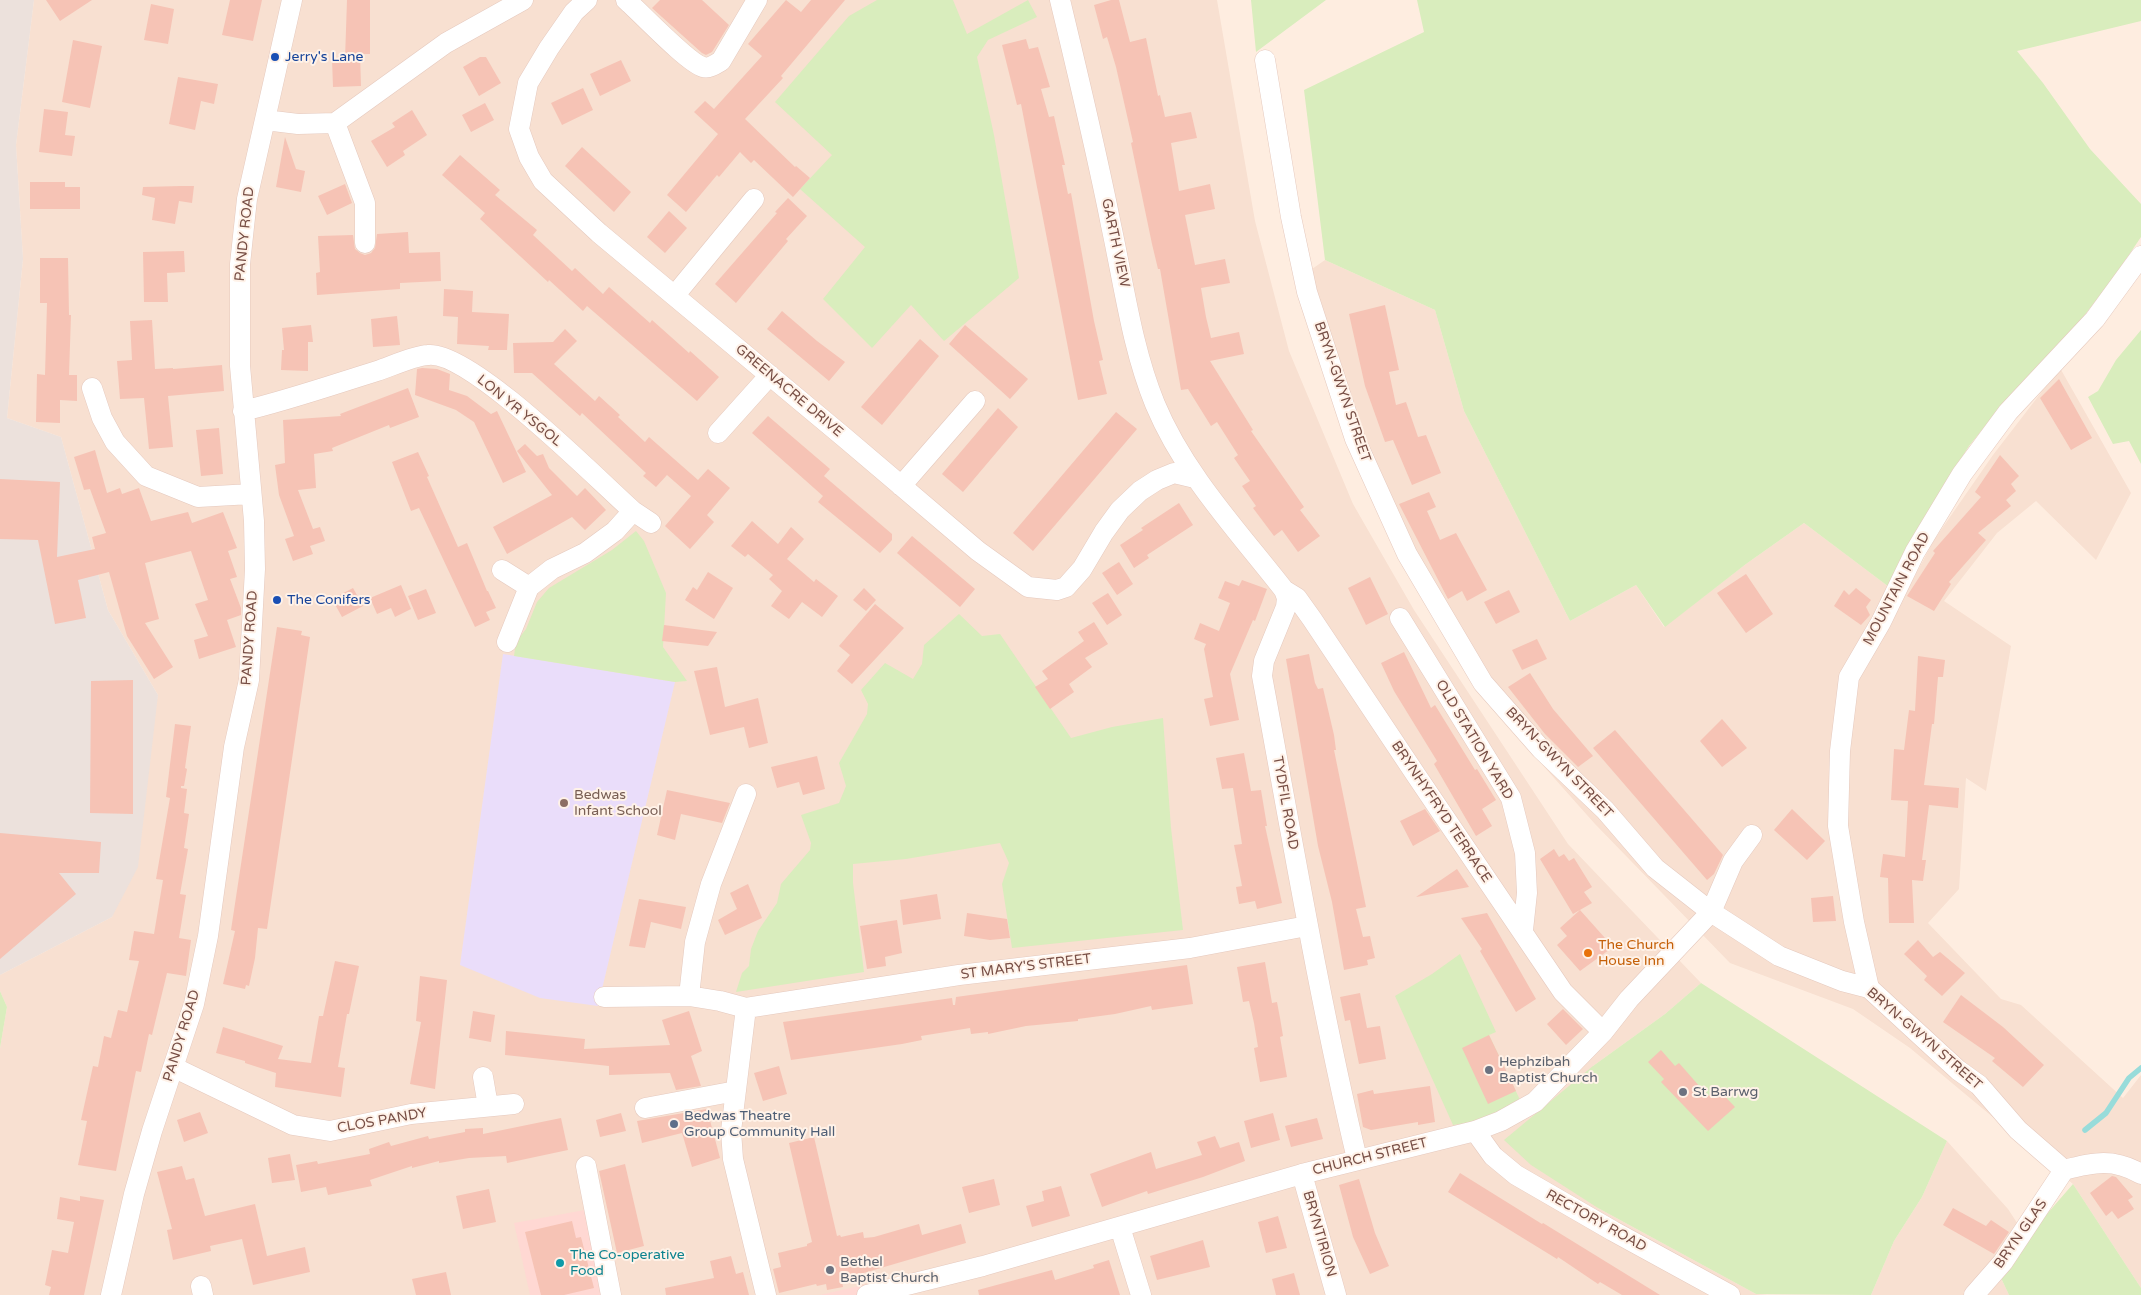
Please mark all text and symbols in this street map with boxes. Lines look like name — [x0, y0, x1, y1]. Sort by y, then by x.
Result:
place label: Jerry's Lane — [285, 49, 364, 65]
marker: Jerry's Lane — [269, 51, 281, 63]
street label: PANDY ROAD — [232, 186, 258, 282]
street label: GARTH VIEW — [1097, 197, 1133, 289]
street label: BRYN-GWYN STREET — [1310, 320, 1374, 464]
street label: GREENACRE DRIVE — [732, 341, 846, 441]
street label: LON YR YSGOL — [473, 372, 565, 450]
street label: MOUNTAIN ROAD — [1860, 530, 1934, 648]
street label: PANDY ROAD — [238, 590, 262, 686]
place label: The Conifers — [287, 592, 371, 608]
marker: The Conifers — [271, 594, 283, 606]
street label: OLD STATION YARD — [1432, 677, 1516, 803]
street label: BRYN-GWYN STREET — [1502, 704, 1616, 822]
street label: BRYNHYFRYD TERRACE — [1387, 738, 1495, 886]
street label: TYDFIL ROAD — [1268, 755, 1302, 851]
place label: Bedwas Infant School — [574, 787, 662, 820]
marker: Bedwas Infant School — [558, 797, 570, 809]
place label: The Church House Inn — [1598, 937, 1674, 970]
marker: The Church House Inn — [1582, 947, 1594, 959]
street label: ST MARY'S STREET — [960, 951, 1092, 983]
street label: BRYN-GWYN STREET — [1863, 984, 1985, 1094]
street label: PANDY ROAD — [160, 988, 204, 1084]
place label: Hephzibah Baptist Church — [1499, 1054, 1598, 1086]
marker: Hephzibah Baptist Church — [1483, 1064, 1495, 1076]
place label: St Barrwg — [1693, 1084, 1758, 1100]
marker: St Barrwg — [1677, 1086, 1689, 1098]
street label: CLOS PANDY — [336, 1105, 428, 1137]
place label: Bedwas Theatre Group Community Hall — [684, 1108, 835, 1140]
marker: Bedwas Theatre Group Community Hall — [668, 1118, 680, 1130]
street label: CHURCH STREET — [1311, 1135, 1429, 1179]
street label: RECTORY ROAD — [1543, 1186, 1649, 1256]
street label: BRYNTIRION — [1299, 1189, 1339, 1279]
street label: BRYN GLAS — [1991, 1196, 2051, 1272]
place label: The Co-operative Food — [570, 1247, 685, 1280]
place label: Bethel Baptist Church — [840, 1254, 939, 1286]
marker: The Co-operative Food — [554, 1257, 566, 1269]
marker: Bethel Baptist Church — [824, 1264, 836, 1276]

